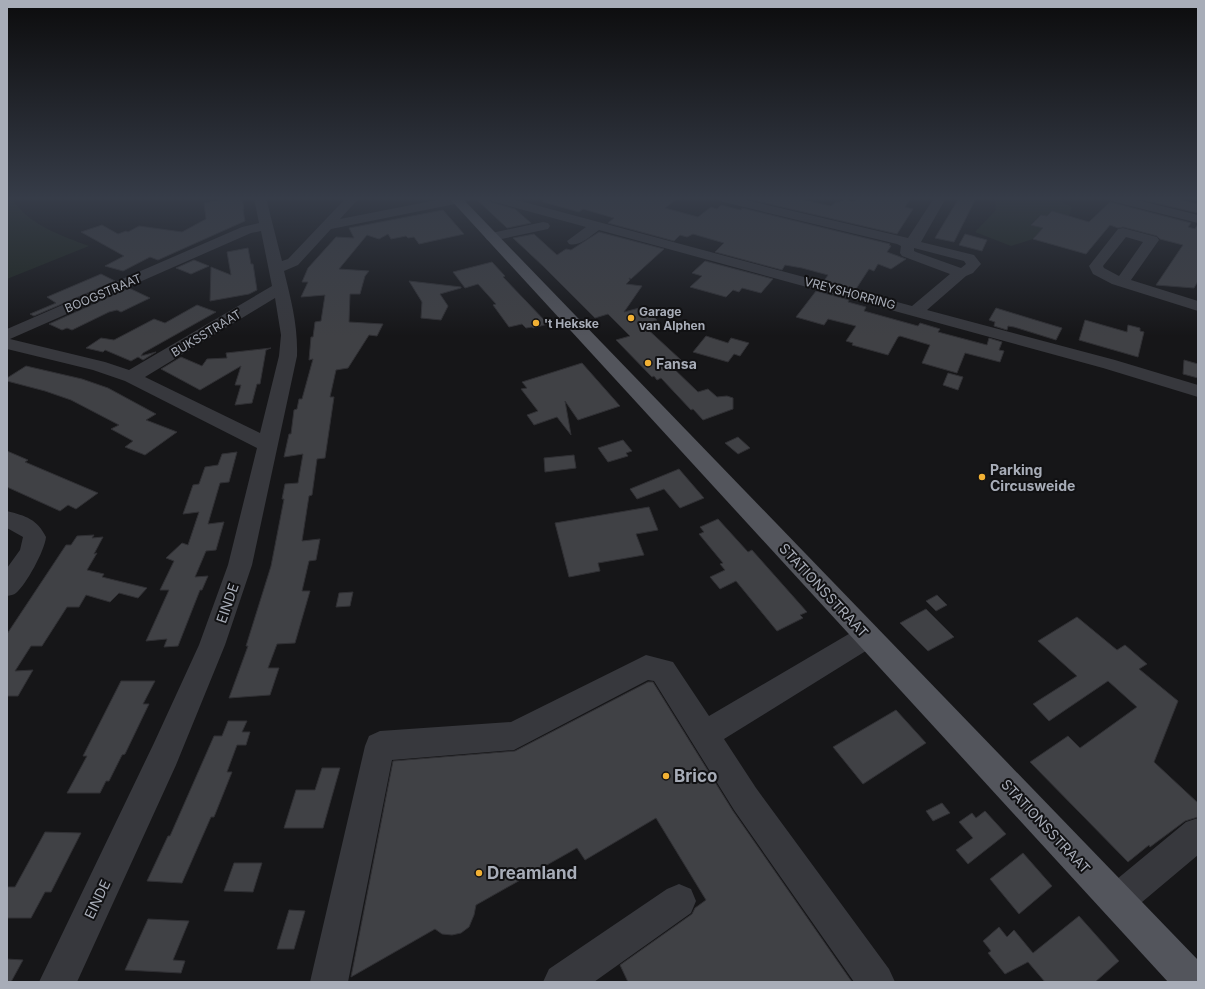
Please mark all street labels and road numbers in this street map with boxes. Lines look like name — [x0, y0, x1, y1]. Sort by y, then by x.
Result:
street label: BOOGSTRAAT — [62, 270, 144, 316]
street label: VREYSHORRING — [803, 274, 897, 312]
street label: BUKSSTRAAT — [168, 306, 244, 360]
street label: STATIONSSTRAAT — [776, 539, 872, 641]
street label: EINDE — [212, 581, 242, 625]
street label: STATIONSSTRAAT — [998, 775, 1094, 877]
street label: EINDE — [80, 877, 114, 921]

